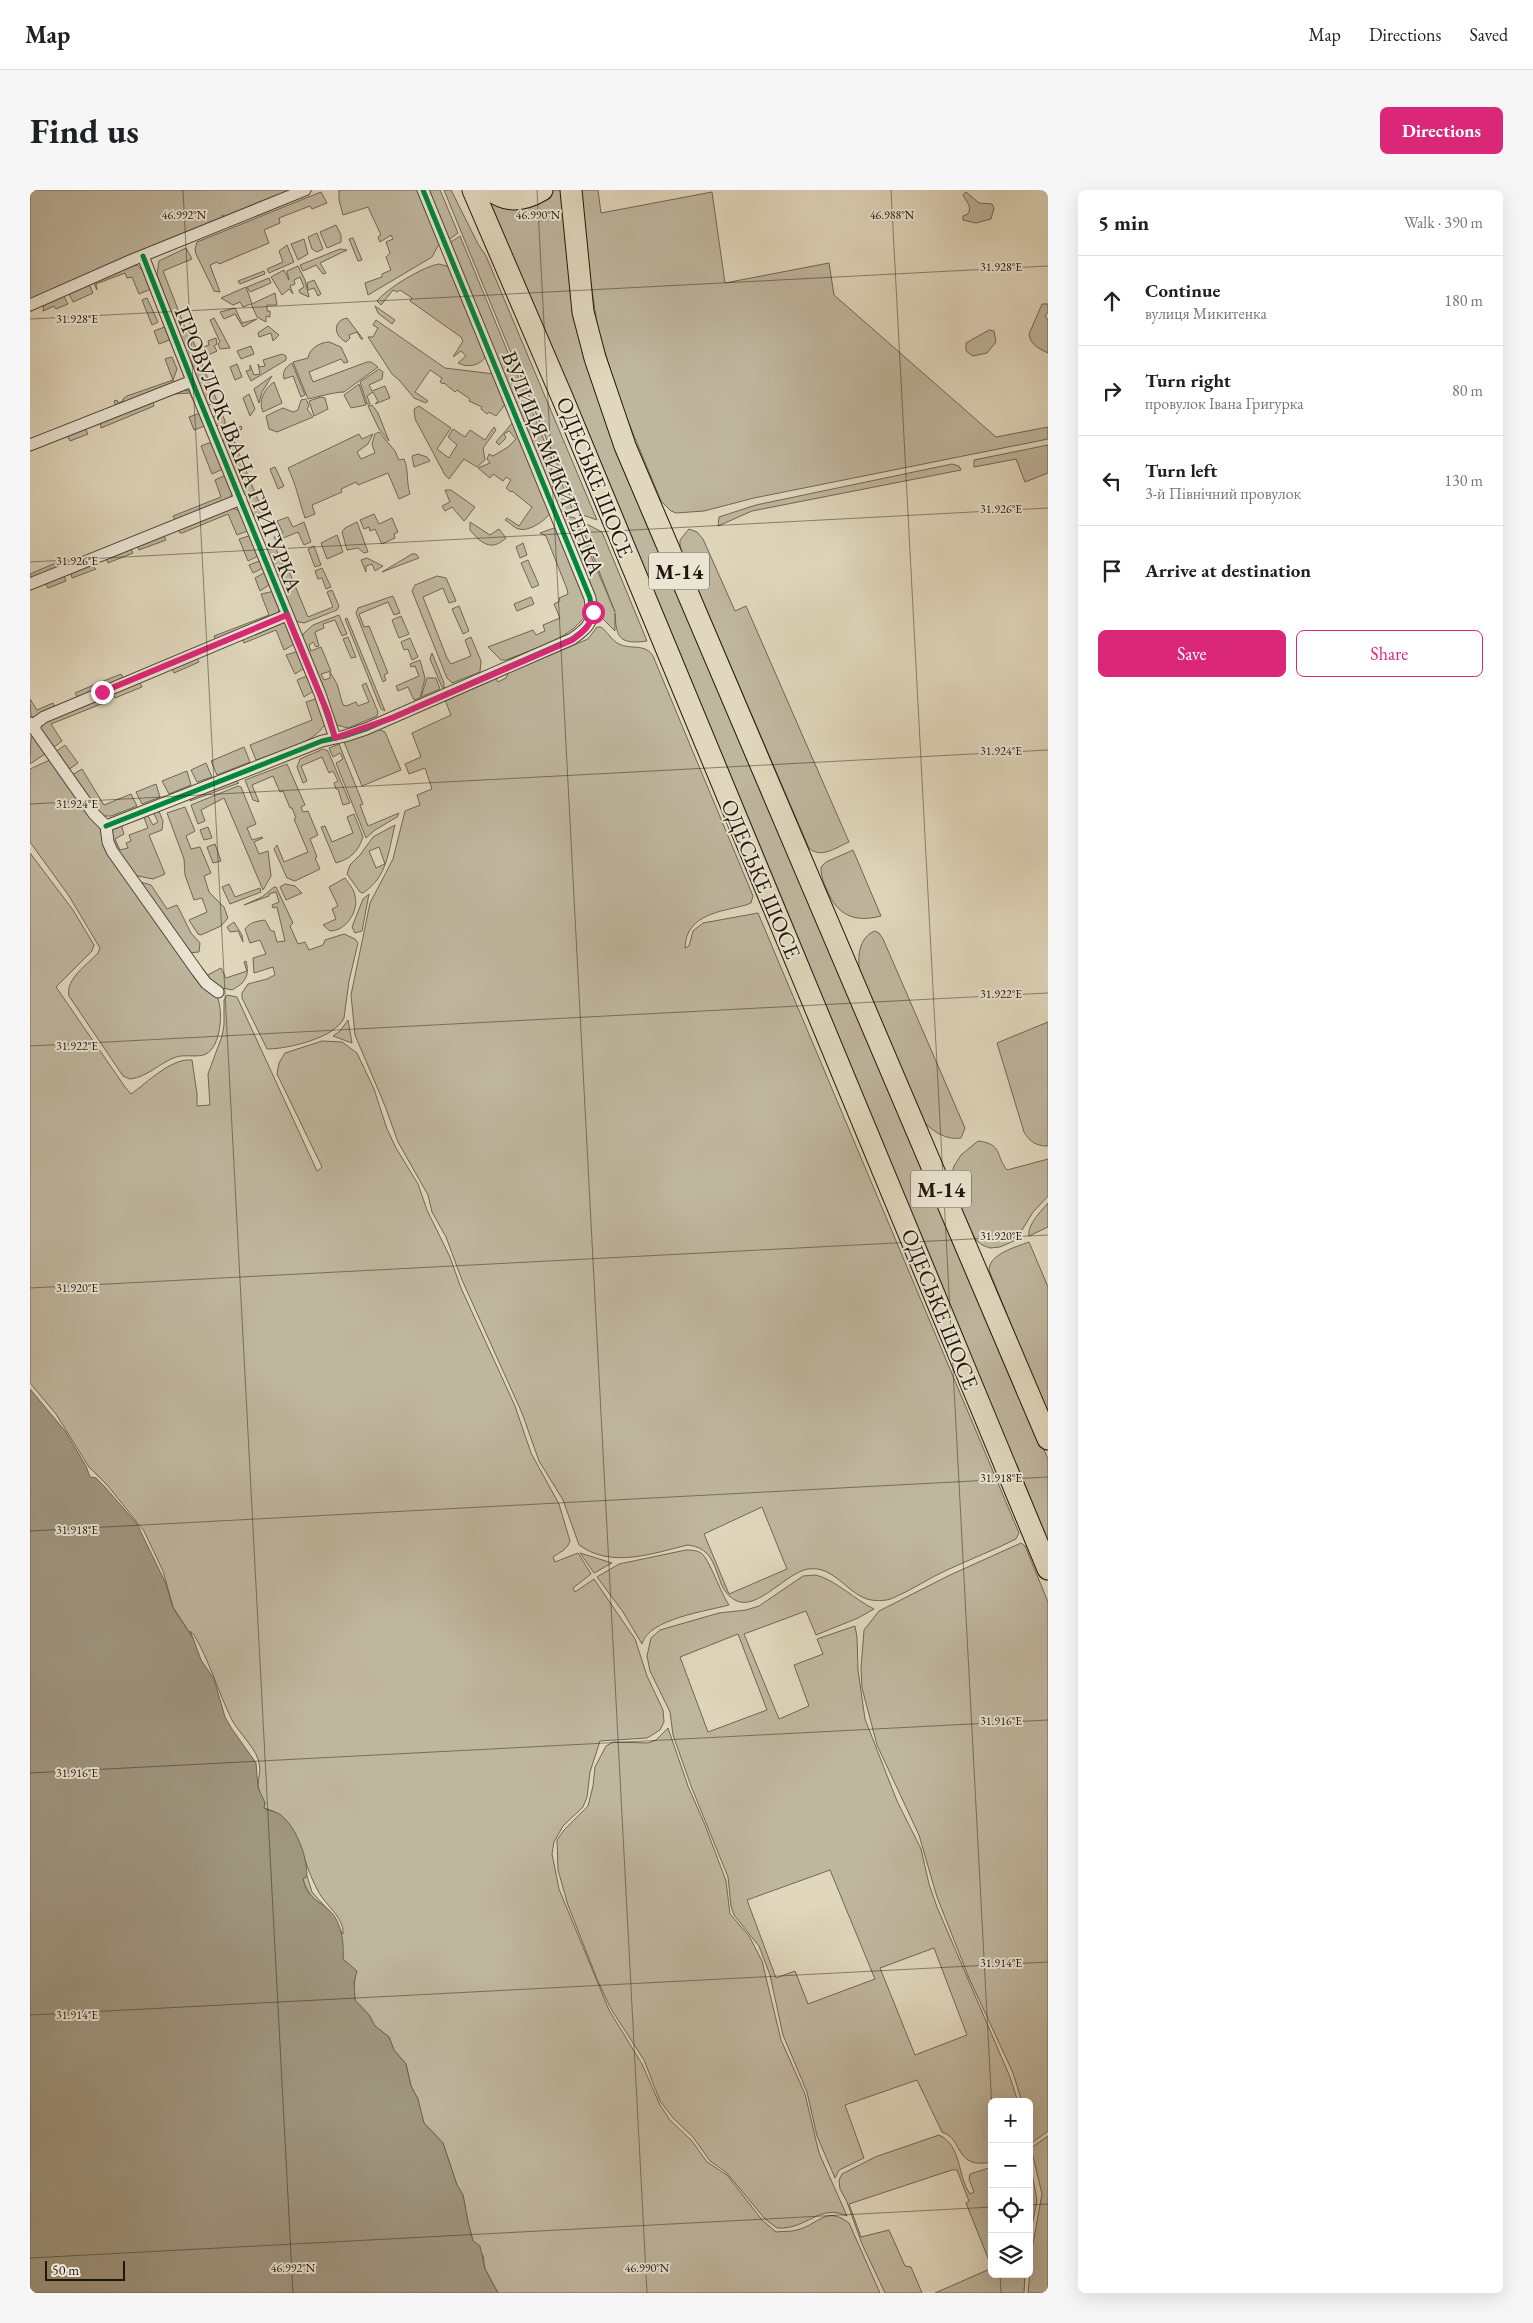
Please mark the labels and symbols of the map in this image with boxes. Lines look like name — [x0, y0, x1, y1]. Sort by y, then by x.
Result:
text: 46.992°N — [162, 207, 207, 223]
text: 46.990°N — [516, 207, 561, 223]
text: 46.988°N — [870, 207, 915, 223]
text: 31.928°E — [980, 259, 1022, 275]
street label: ПРОВУЛОК ІВАНА ГРИГУРКА — [167, 302, 309, 597]
text: 31.928°E — [56, 311, 98, 327]
street label: ВУЛИЦЯ МИКИТЕНКА — [495, 347, 612, 580]
street label: ОДЕСЬКЕ ШОСЕ — [550, 392, 640, 562]
text: 31.926°E — [980, 501, 1022, 517]
road number: М-14 — [649, 552, 709, 590]
text: 31.926°E — [56, 553, 98, 569]
route start — [582, 601, 605, 624]
route end — [91, 681, 114, 704]
text: 31.924°E — [980, 743, 1022, 759]
street label: ОДЕСЬКЕ ШОСЕ — [714, 795, 808, 963]
text: 31.924°E — [56, 796, 98, 812]
text: 31.922°E — [980, 986, 1022, 1002]
text: 31.922°E — [56, 1038, 98, 1054]
road number: М-14 — [911, 1171, 971, 1208]
street label: ОДЕСЬКЕ ШОСЕ — [895, 1224, 985, 1394]
text: 31.920°E — [980, 1228, 1022, 1244]
text: 31.920°E — [56, 1280, 98, 1296]
text: 31.918°E — [980, 1470, 1022, 1486]
text: 31.918°E — [56, 1522, 98, 1538]
text: 31.916°E — [980, 1713, 1022, 1729]
text: 31.916°E — [56, 1765, 98, 1781]
text: 31.914°E — [980, 1955, 1022, 1971]
text: 31.914°E — [56, 2007, 98, 2023]
scale bar — [45, 2258, 125, 2281]
text: 46.992°N — [271, 2260, 316, 2276]
text: 46.990°N — [625, 2260, 670, 2276]

